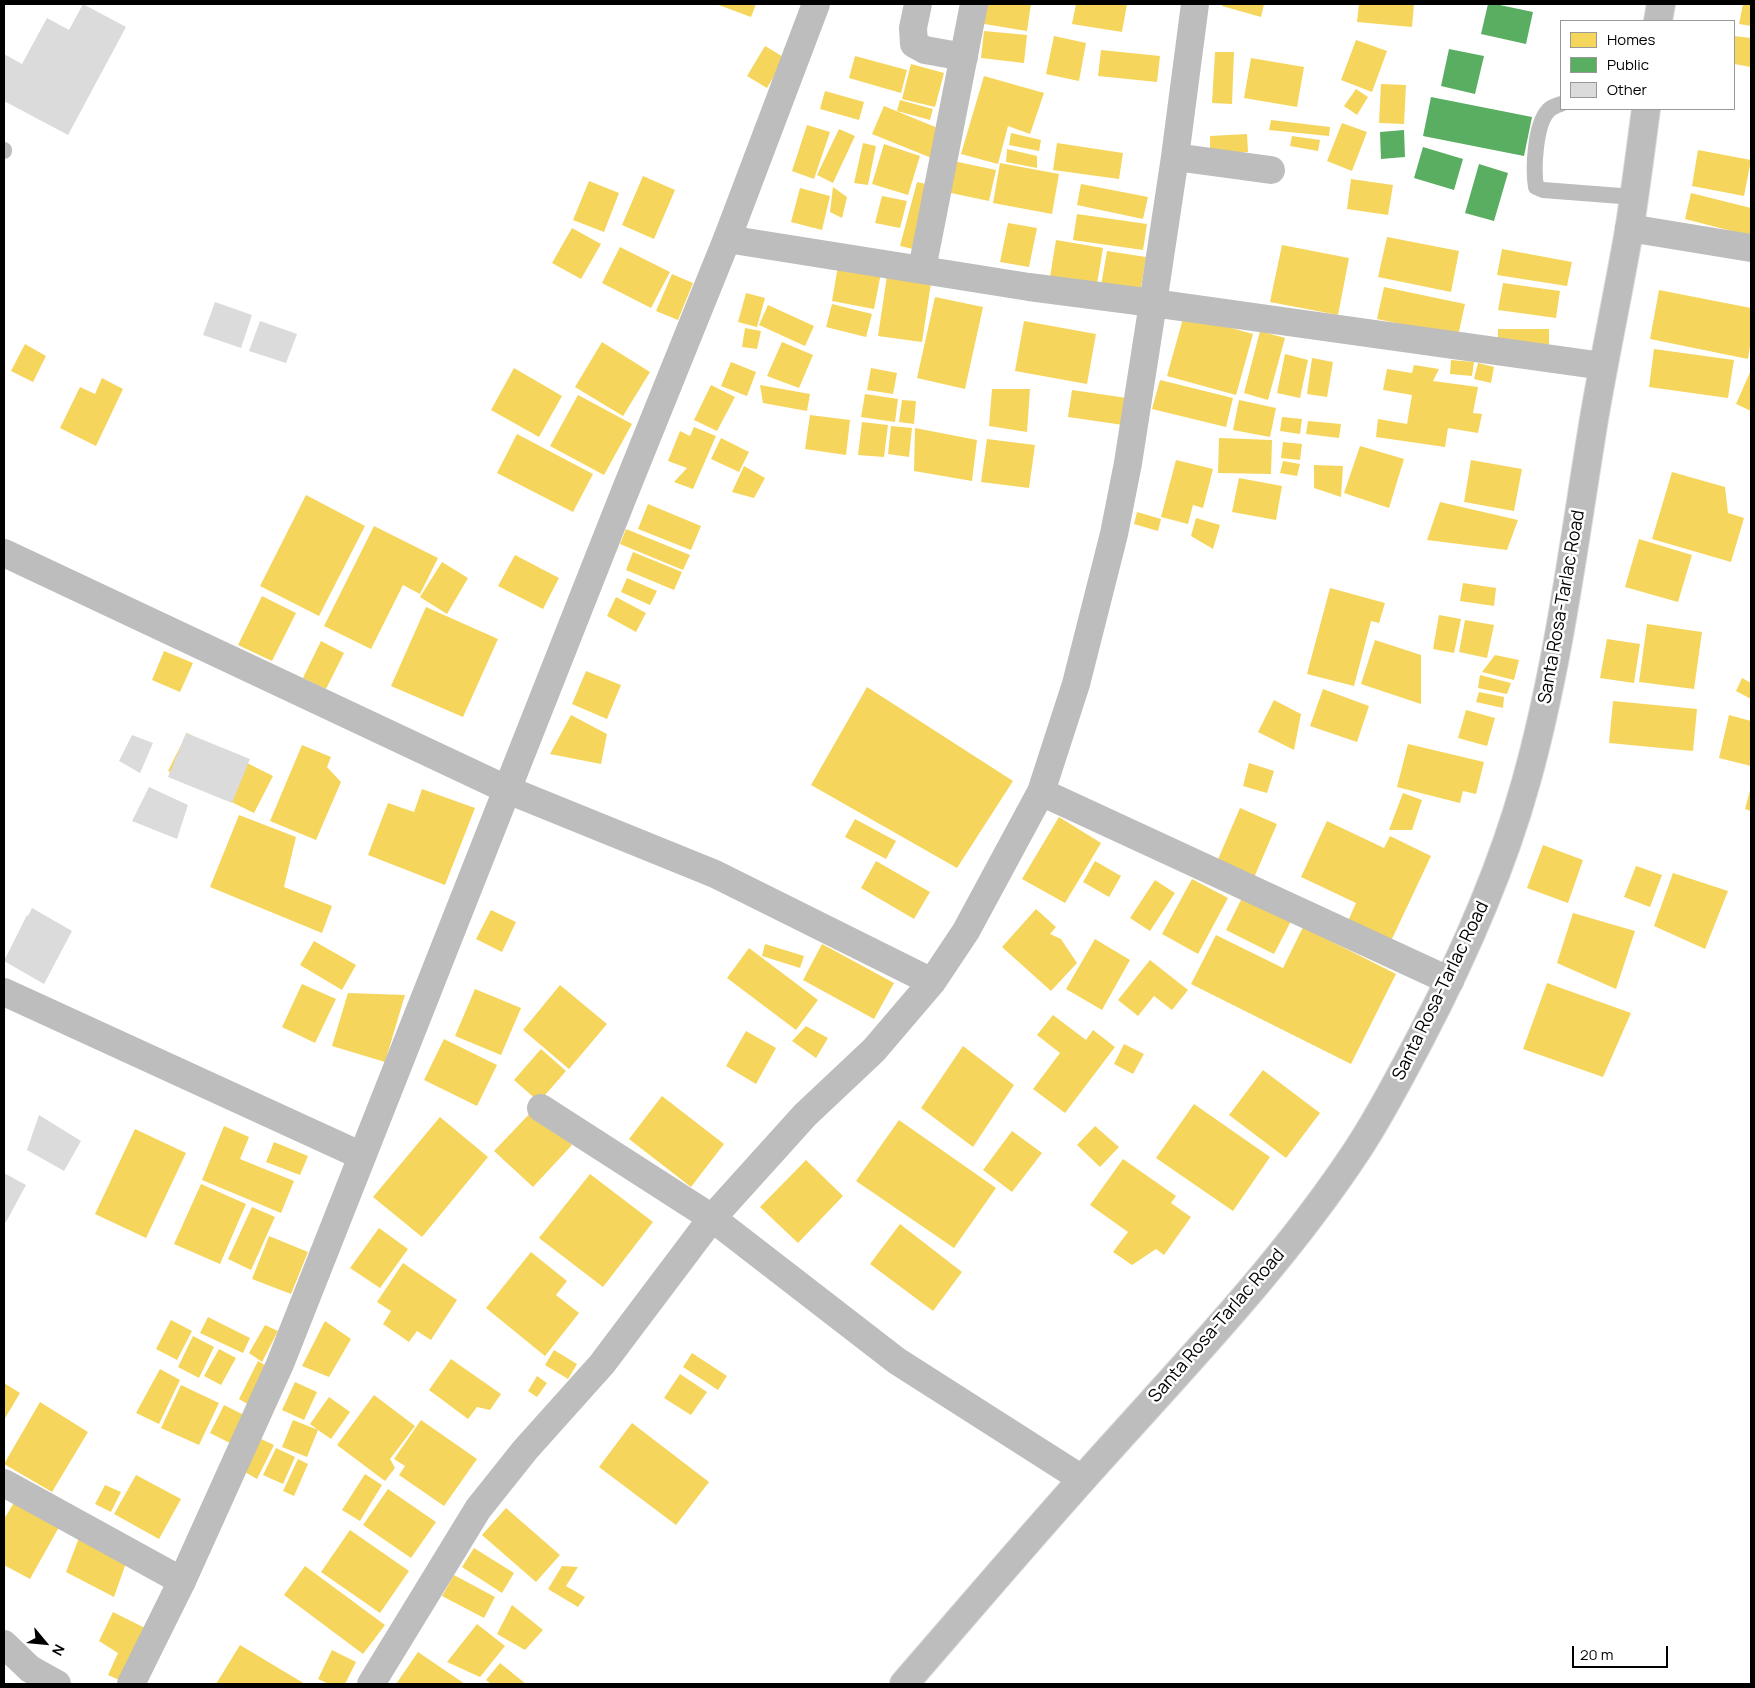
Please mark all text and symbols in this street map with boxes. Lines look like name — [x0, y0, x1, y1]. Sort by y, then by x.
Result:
legend — [1560, 20, 1735, 110]
text: Homes — [1607, 29, 1655, 50]
text: Public — [1607, 54, 1649, 75]
text: Other — [1607, 79, 1647, 100]
street label: Santa Rosa-Tarlac Road — [1534, 508, 1590, 706]
street label: Santa Rosa-Tarlac Road — [1388, 898, 1494, 1084]
street label: Santa Rosa-Tarlac Road — [1144, 1245, 1290, 1407]
north arrow — [20, 1618, 70, 1668]
scale bar — [1575, 1636, 1671, 1668]
text: N — [48, 1641, 69, 1659]
text: 20 m — [1580, 1644, 1613, 1665]

